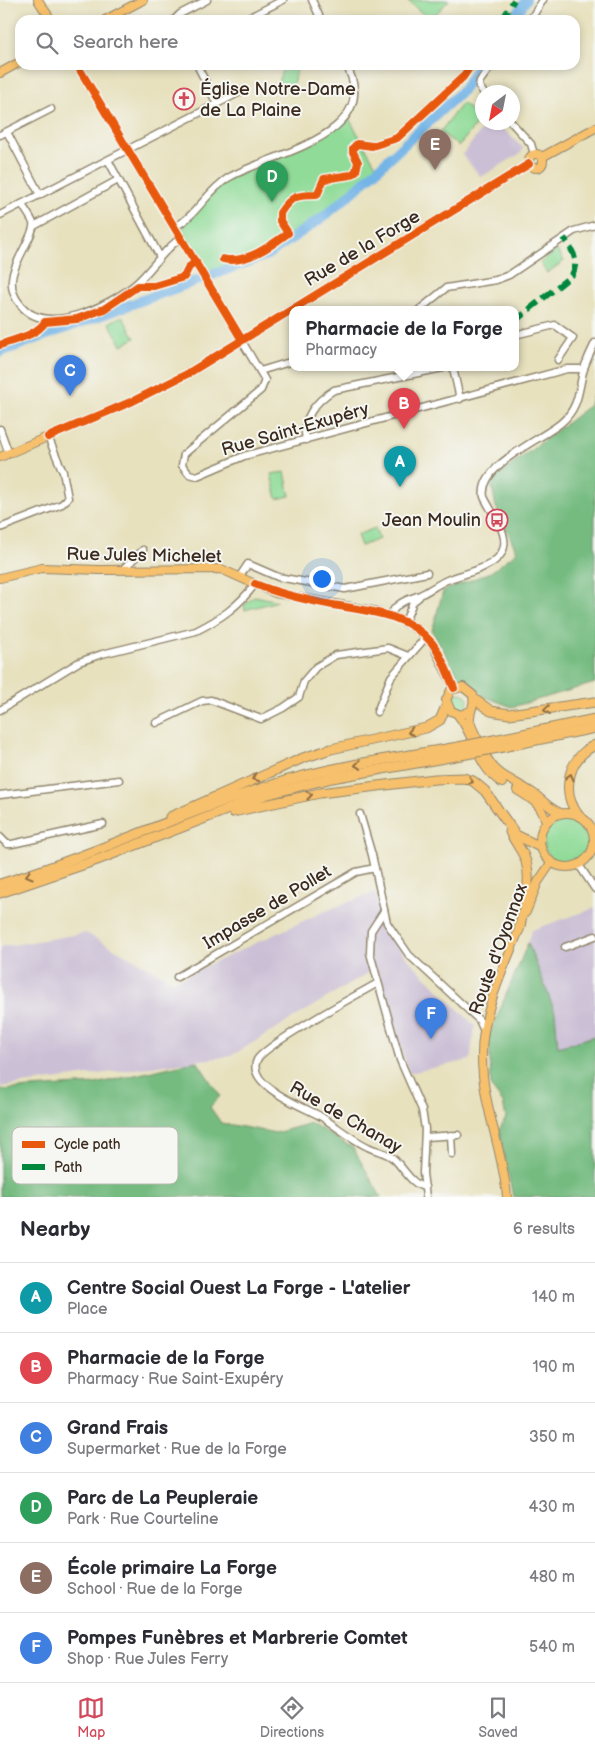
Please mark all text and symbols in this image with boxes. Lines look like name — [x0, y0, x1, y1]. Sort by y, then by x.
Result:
search box — [15, 15, 580, 70]
icon: search — [33, 29, 61, 57]
text: Search here — [73, 31, 178, 54]
place label: Église Notre-Dame de La Plaine — [200, 77, 356, 121]
north arrow — [475, 85, 520, 130]
church icon: Église Notre-Dame de La Plaine — [172, 87, 196, 111]
pin: E — [419, 129, 451, 170]
pin: D — [256, 161, 288, 202]
street label: Rue de la Forge — [301, 206, 424, 291]
popup — [289, 306, 519, 371]
text: Pharmacie de la Forge — [305, 318, 503, 341]
text: Pharmacy — [305, 341, 377, 360]
pin: C — [54, 355, 86, 396]
pin: B — [388, 388, 420, 429]
street label: Rue Saint-Exupéry — [219, 398, 372, 461]
pin: A — [384, 446, 416, 487]
bus stop icon: Jean Moulin — [485, 508, 509, 532]
place label: Jean Moulin — [382, 510, 481, 531]
street label: Rue Jules Michelet — [66, 544, 222, 567]
your location — [309, 566, 335, 592]
one-way arrow — [543, 704, 551, 715]
one-way arrow — [406, 726, 415, 737]
one-way arrow — [354, 759, 363, 769]
one-way arrow — [251, 772, 260, 782]
one-way arrow — [564, 772, 575, 781]
one-way arrow — [465, 775, 474, 786]
one-way arrow — [305, 790, 314, 800]
street label: Impasse de Pollet — [200, 861, 335, 954]
one-way arrow — [25, 869, 34, 879]
street label: Route d'Oyonnax — [465, 880, 532, 1018]
pin: F — [415, 998, 447, 1039]
street label: Rue de Chanay — [286, 1077, 406, 1158]
legend — [12, 1127, 178, 1184]
text: Cycle path — [54, 1136, 121, 1153]
text: Path — [54, 1159, 82, 1176]
text: Nearby — [20, 1217, 90, 1242]
text: 6 results — [513, 1220, 575, 1239]
text: Centre Social Ouest La Forge - L'atelier — [67, 1277, 410, 1300]
text: A — [31, 1288, 41, 1307]
text: 140 m — [532, 1288, 575, 1307]
text: Place — [67, 1300, 108, 1319]
text: Pharmacie de la Forge — [67, 1347, 265, 1370]
text: B — [30, 1358, 42, 1377]
text: 190 m — [533, 1358, 575, 1377]
text: Pharmacy · Rue Saint-Exupéry — [67, 1370, 283, 1389]
text: Grand Frais — [67, 1417, 168, 1440]
text: C — [30, 1428, 42, 1447]
text: 350 m — [529, 1428, 575, 1447]
text: Supermarket · Rue de la Forge — [67, 1440, 287, 1459]
text: Parc de La Peupleraie — [67, 1487, 258, 1510]
text: D — [30, 1498, 42, 1517]
text: 430 m — [528, 1498, 575, 1517]
text: Park · Rue Courteline — [67, 1510, 219, 1529]
text: École primaire La Forge — [67, 1557, 277, 1580]
text: E — [31, 1568, 41, 1587]
text: 480 m — [529, 1568, 575, 1587]
text: School · Rue de la Forge — [67, 1580, 242, 1599]
text: Pompes Funèbres et Marbrerie Comtet — [67, 1627, 408, 1650]
text: F — [31, 1638, 41, 1657]
text: 540 m — [529, 1638, 575, 1657]
text: Shop · Rue Jules Ferry — [67, 1650, 228, 1669]
tab: Map — [77, 1694, 105, 1741]
tab: Directions — [260, 1694, 324, 1741]
tab: Saved — [478, 1694, 518, 1741]

